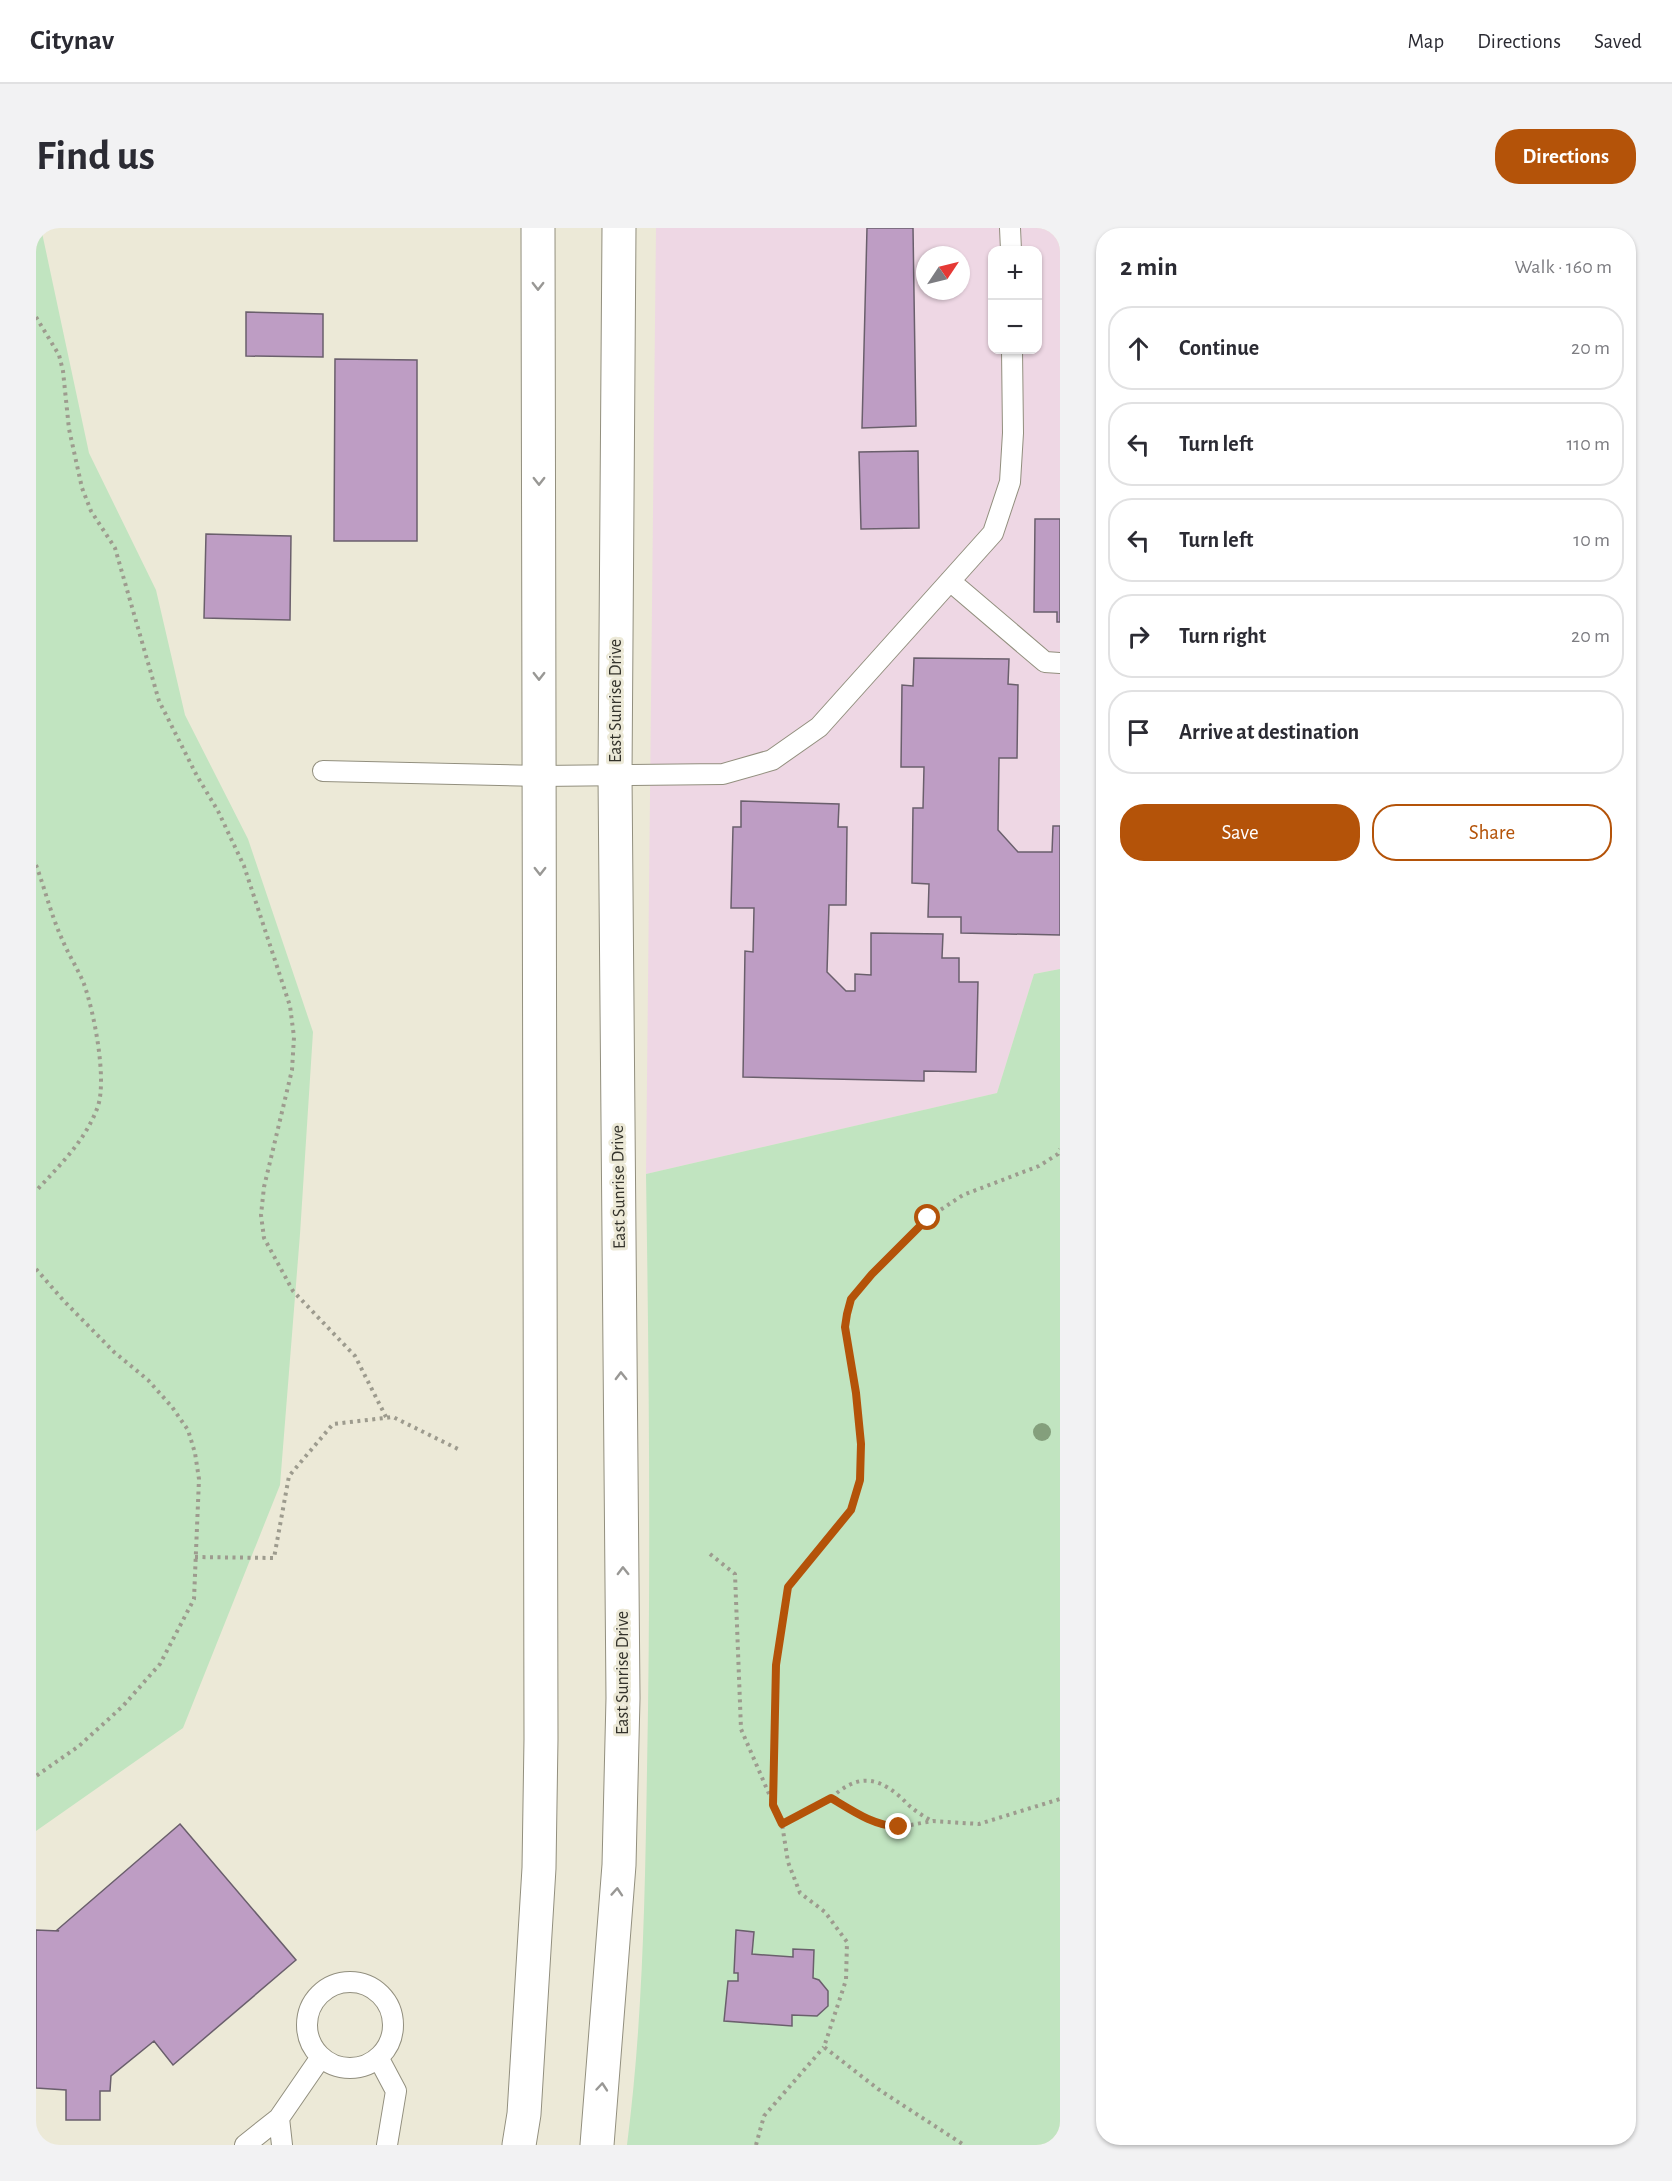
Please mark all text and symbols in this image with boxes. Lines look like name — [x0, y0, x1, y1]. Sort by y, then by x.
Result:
text: Citynav — [30, 27, 114, 55]
text: Map — [1408, 31, 1444, 52]
text: Directions — [1477, 31, 1561, 52]
text: Saved — [1594, 31, 1642, 52]
button: Directions — [1495, 129, 1636, 184]
text: Find us — [36, 135, 155, 177]
north arrow — [916, 246, 970, 300]
map controls — [988, 246, 1042, 354]
button: + — [988, 246, 1042, 300]
text: 2 min — [1120, 254, 1178, 280]
text: Walk · 160 m — [1515, 257, 1612, 277]
one-way arrow — [532, 282, 544, 291]
button: − — [988, 300, 1042, 354]
icon: ahead — [1122, 332, 1155, 365]
text: Continue — [1179, 337, 1259, 359]
text: 20 m — [1571, 338, 1610, 358]
icon: left — [1122, 428, 1155, 461]
text: Turn left — [1179, 433, 1253, 455]
text: 110 m — [1566, 434, 1610, 454]
one-way arrow — [533, 477, 545, 486]
icon: left — [1122, 524, 1155, 557]
text: Turn left — [1179, 529, 1253, 551]
text: 10 m — [1573, 530, 1610, 550]
icon: right — [1122, 620, 1155, 653]
text: Turn right — [1179, 625, 1266, 647]
text: 20 m — [1571, 626, 1610, 646]
street label: East Sunrise Drive — [607, 639, 625, 763]
one-way arrow — [533, 672, 545, 681]
icon: arrive — [1122, 716, 1155, 749]
text: Arrive at destination — [1179, 721, 1359, 743]
button: Save — [1120, 804, 1360, 861]
button: Share — [1372, 804, 1612, 861]
one-way arrow — [534, 867, 546, 876]
street label: East Sunrise Drive — [609, 1125, 629, 1249]
route start — [914, 1204, 940, 1230]
one-way arrow — [615, 1372, 627, 1381]
one-way arrow — [617, 1567, 629, 1576]
street label: East Sunrise Drive — [614, 1611, 632, 1735]
route end — [885, 1813, 911, 1839]
one-way arrow — [610, 1888, 623, 1897]
one-way arrow — [595, 2082, 608, 2091]

